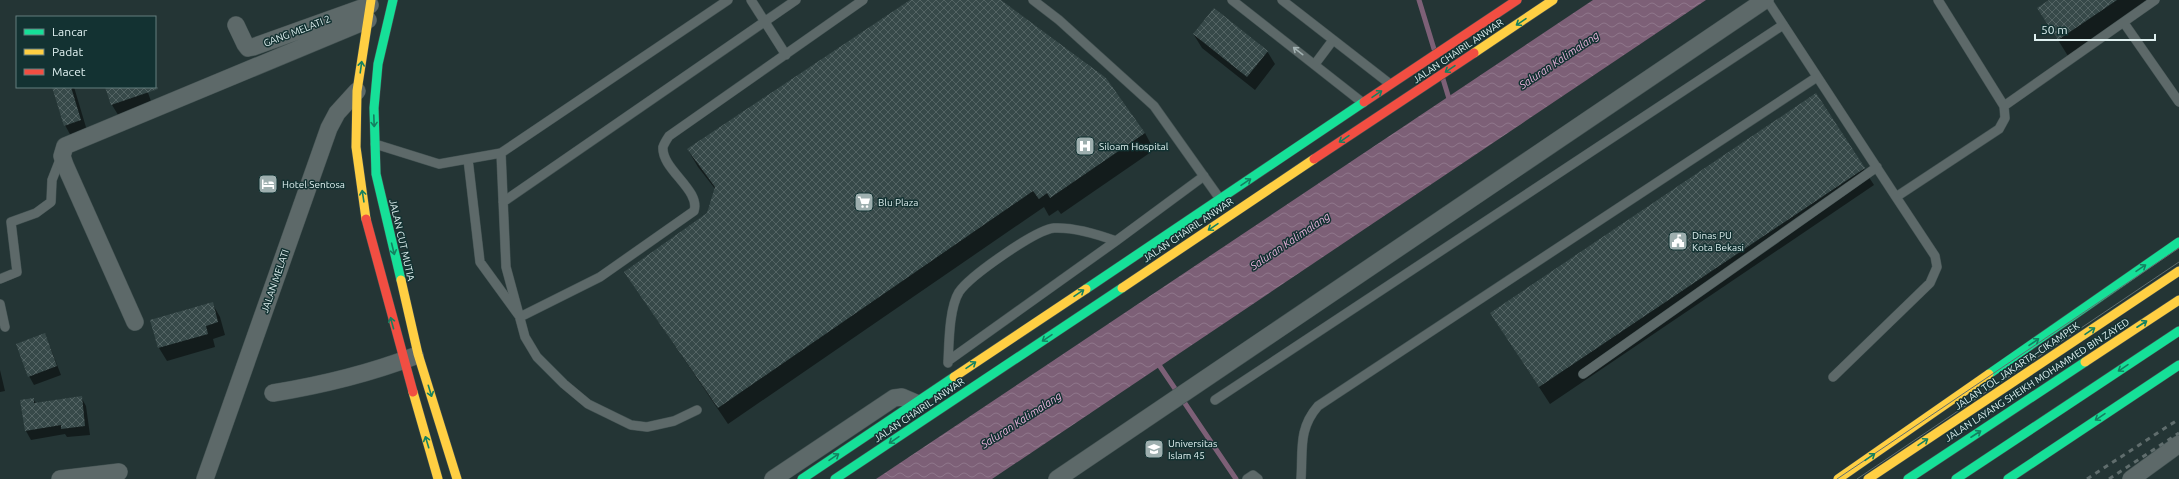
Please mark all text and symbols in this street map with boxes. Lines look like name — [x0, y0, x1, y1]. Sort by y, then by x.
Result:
street label: GANG MELATI 2 — [262, 13, 332, 49]
legend — [16, 16, 156, 88]
scale bar — [2035, 16, 2155, 42]
street label: JALAN CHAIRIL ANWAR — [1411, 17, 1505, 85]
one-way arrow — [1516, 18, 1527, 26]
text: 50 m — [2041, 23, 2068, 36]
text: Lancar — [52, 25, 88, 38]
water label: Saluran Kalimalang — [1516, 29, 1601, 92]
text: Padat — [52, 45, 83, 58]
one-way arrow — [1292, 47, 1303, 55]
one-way arrow — [357, 61, 365, 74]
text: Macet — [52, 65, 86, 78]
one-way arrow — [1445, 65, 1456, 73]
one-way arrow — [1371, 90, 1382, 98]
one-way arrow — [370, 114, 378, 127]
hospital icon: Siloam Hospital — [1074, 135, 1096, 157]
one-way arrow — [1339, 135, 1350, 144]
place label: Siloam Hospital — [1099, 141, 1169, 152]
hotel icon: Hotel Sentosa — [257, 173, 279, 195]
one-way arrow — [1240, 178, 1251, 186]
place label: Hotel Sentosa — [282, 179, 345, 190]
one-way arrow — [359, 190, 367, 203]
supermarket icon: Blu Plaza — [853, 191, 875, 213]
street label: JALAN CHAIRIL ANWAR — [1141, 196, 1235, 264]
place label: Blu Plaza — [878, 197, 918, 208]
street label: JALAN CUT MUTIA — [387, 198, 417, 282]
water label: Saluran Kalimalang — [1247, 210, 1332, 273]
one-way arrow — [1208, 223, 1219, 231]
public building icon: Dinas PU Kota Bekasi — [1667, 230, 1689, 252]
place label: Dinas PU Kota Bekasi — [1692, 230, 1744, 253]
one-way arrow — [389, 242, 397, 255]
street label: JALAN MELATI — [259, 248, 291, 314]
one-way arrow — [2135, 264, 2146, 272]
one-way arrow — [1073, 289, 1084, 297]
one-way arrow — [388, 316, 396, 329]
street label: JALAN LAYANG SHEIKH MOHAMMED BIN ZAYED — [1943, 316, 2131, 444]
street label: JALAN TOL JAKARTA–CIKAMPEK — [1952, 320, 2082, 412]
one-way arrow — [2137, 320, 2148, 328]
one-way arrow — [2084, 327, 2095, 335]
one-way arrow — [1041, 334, 1052, 342]
one-way arrow — [2028, 338, 2039, 346]
one-way arrow — [965, 361, 977, 369]
one-way arrow — [2118, 364, 2129, 372]
street label: JALAN CHAIRIL ANWAR — [872, 376, 966, 444]
one-way arrow — [427, 385, 434, 398]
water label: Saluran Kalimalang — [978, 389, 1064, 451]
one-way arrow — [2094, 414, 2106, 422]
one-way arrow — [1970, 430, 1981, 438]
one-way arrow — [423, 435, 430, 448]
one-way arrow — [889, 435, 900, 444]
school or university icon: Universitas Islam 45 — [1143, 438, 1165, 460]
place label: Universitas Islam 45 — [1168, 438, 1217, 461]
one-way arrow — [1918, 438, 1929, 446]
one-way arrow — [828, 453, 839, 461]
one-way arrow — [1864, 453, 1875, 461]

